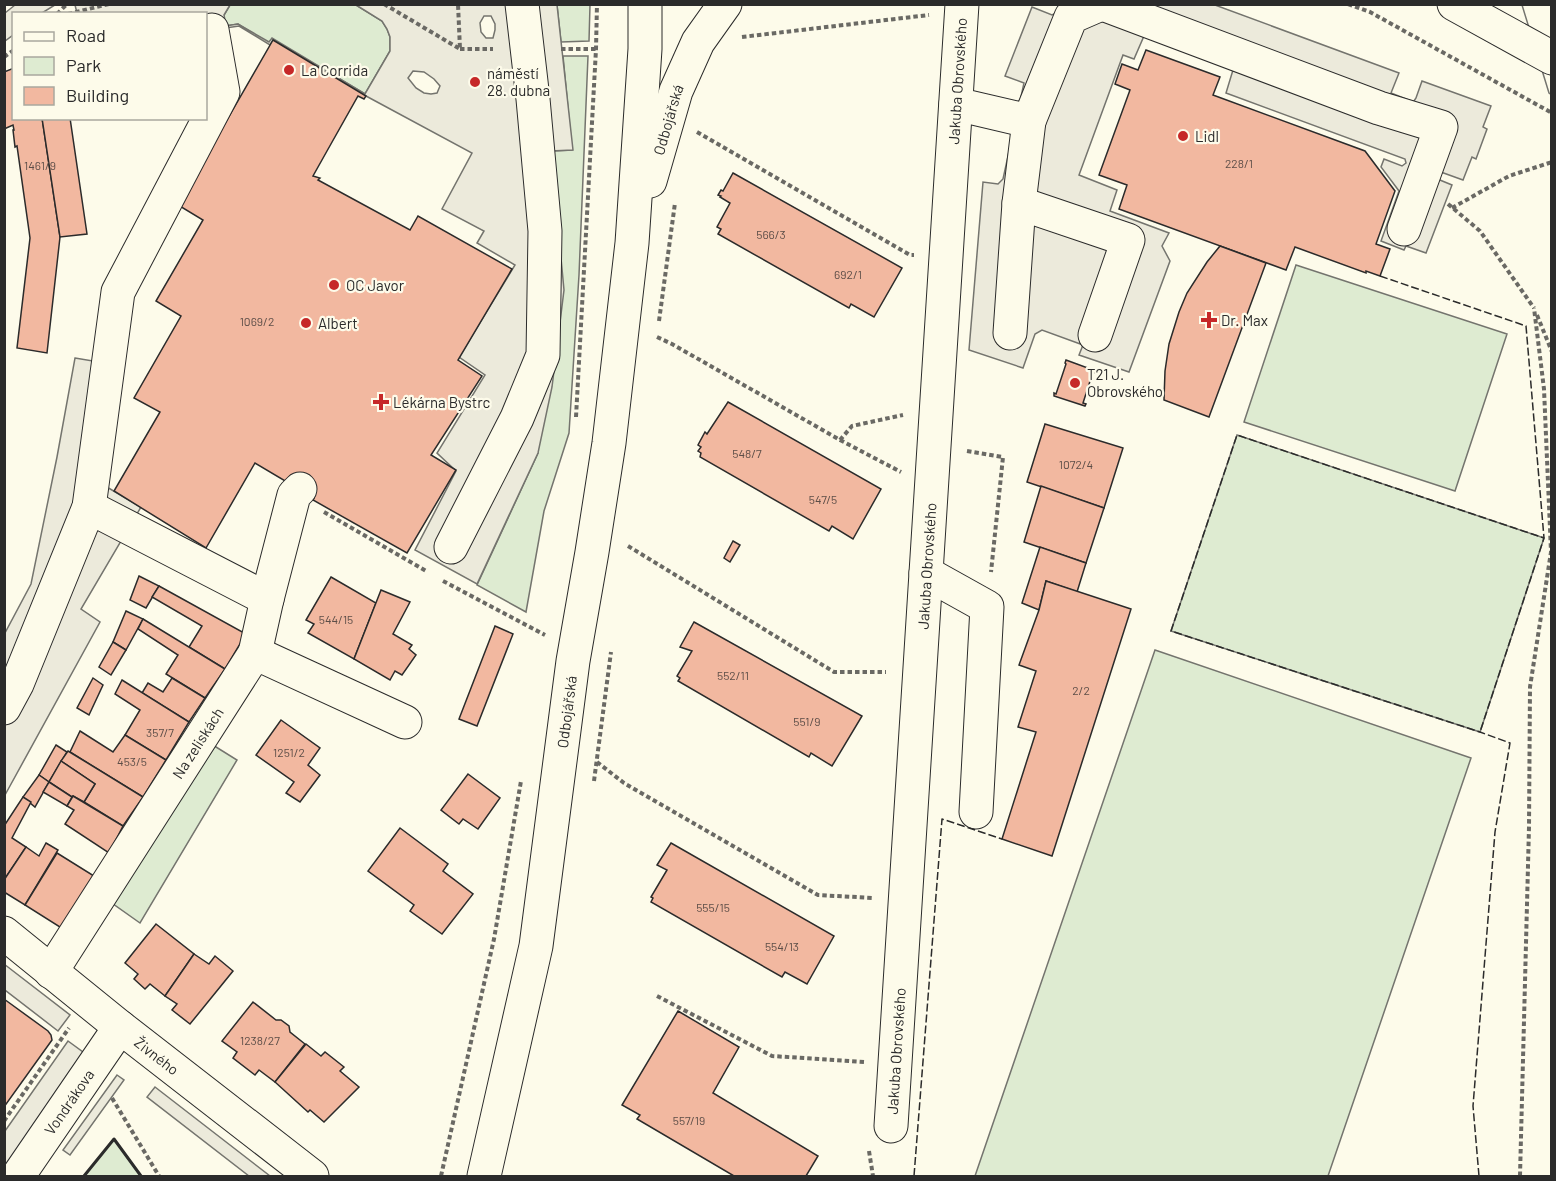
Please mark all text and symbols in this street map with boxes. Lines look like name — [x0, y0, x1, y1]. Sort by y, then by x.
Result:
legend — [12, 12, 207, 120]
street label: Jakuba Obrovského — [944, 17, 970, 145]
text: Road — [66, 24, 106, 46]
text: Park — [66, 54, 101, 76]
place label: La Corrida — [301, 61, 368, 79]
marker: La Corrida — [282, 63, 296, 77]
place label: náměstí 28. dubna — [487, 64, 550, 99]
marker: náměstí 28. dubna — [468, 75, 482, 89]
street label: Odbojářská — [649, 81, 687, 157]
text: Building — [66, 84, 129, 106]
place label: Lidl — [1195, 127, 1219, 145]
marker: Lidl — [1176, 129, 1190, 143]
house number: 228/1 — [1225, 156, 1253, 170]
house number: 1461/9 — [24, 158, 56, 172]
house number: 566/3 — [756, 227, 786, 241]
house number: 692/1 — [834, 267, 862, 281]
place label: OC Javor — [346, 276, 405, 294]
marker: OC Javor — [327, 278, 341, 292]
place label: Dr. Max — [1221, 311, 1268, 329]
marker: Dr. Max — [1202, 313, 1216, 327]
house number: 1069/2 — [240, 314, 274, 328]
place label: Albert — [318, 314, 358, 332]
marker: Albert — [299, 316, 313, 330]
place label: T21 J. Obrovského — [1087, 365, 1163, 400]
marker: T21 J. Obrovského — [1068, 376, 1082, 390]
place label: Lékárna Bystrc — [393, 393, 491, 411]
marker: Lékárna Bystrc — [374, 395, 388, 409]
house number: 548/7 — [732, 446, 762, 460]
house number: 1072/4 — [1059, 457, 1093, 471]
house number: 547/5 — [809, 492, 837, 506]
street label: Jakuba Obrovského — [913, 502, 939, 630]
house number: 544/15 — [319, 612, 353, 626]
house number: 552/11 — [717, 668, 749, 682]
street label: Odbojářská — [553, 674, 580, 749]
house number: 2/2 — [1072, 683, 1090, 697]
street label: Na zeliskách — [168, 704, 227, 782]
house number: 551/9 — [793, 714, 821, 728]
house number: 357/7 — [146, 725, 174, 739]
house number: 1251/2 — [273, 745, 305, 759]
house number: 453/5 — [117, 754, 147, 768]
house number: 555/15 — [696, 900, 730, 914]
house number: 554/13 — [765, 939, 799, 953]
street label: Jakuba Obrovského — [883, 987, 909, 1115]
street label: Živného — [131, 1033, 183, 1078]
house number: 1238/27 — [240, 1033, 280, 1047]
street label: Vondrákova — [40, 1066, 98, 1138]
house number: 557/19 — [673, 1113, 705, 1127]

